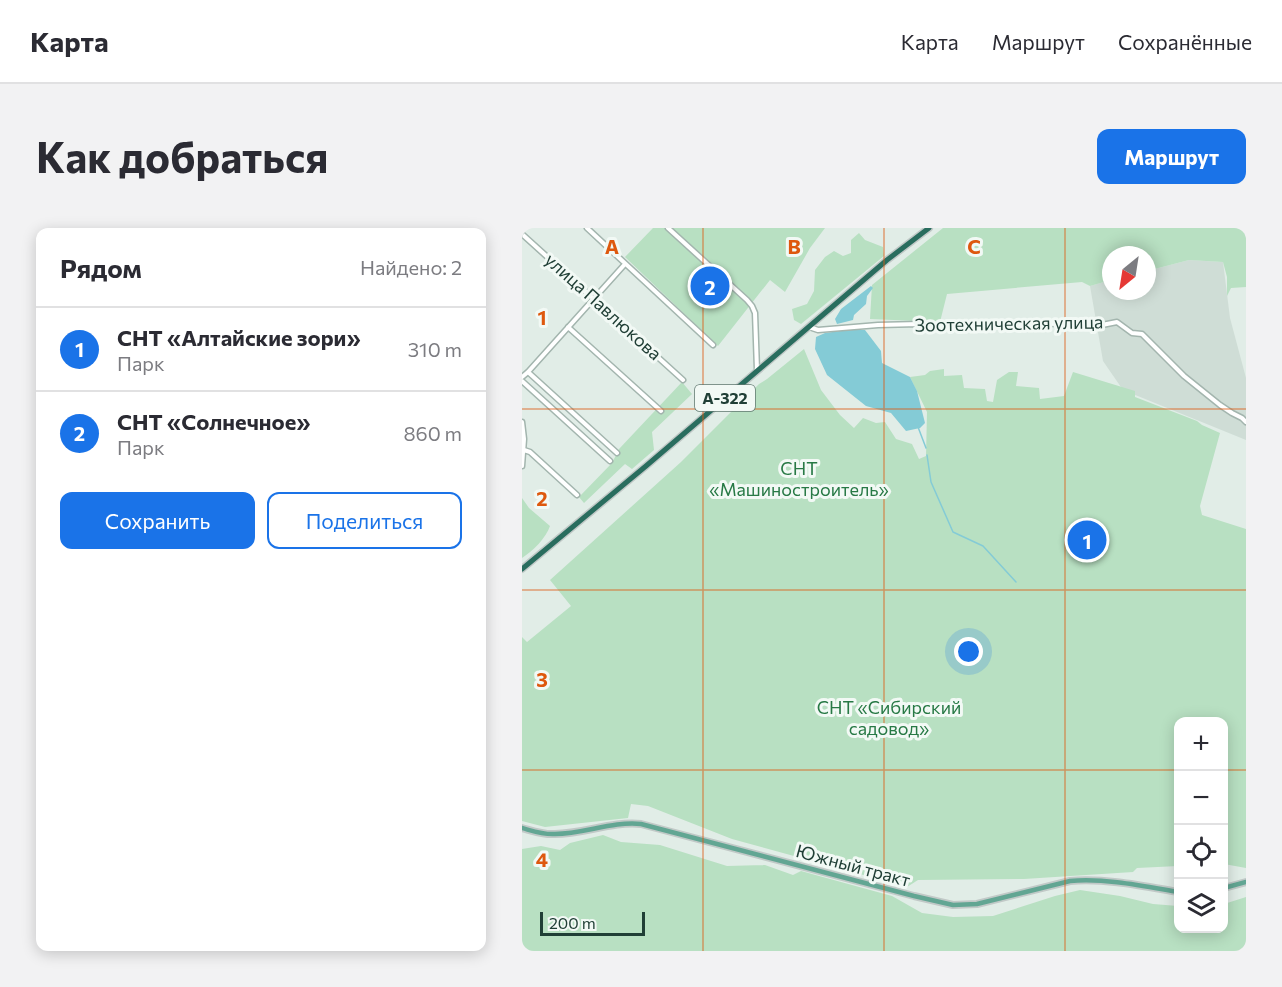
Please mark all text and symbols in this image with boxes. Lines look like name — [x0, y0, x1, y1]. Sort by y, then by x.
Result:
text: Карта — [30, 24, 109, 58]
text: Карта — [901, 29, 959, 54]
text: Маршрут — [992, 29, 1085, 54]
text: Сохранённые — [1118, 29, 1252, 54]
button: Маршрут — [1097, 129, 1246, 184]
text: Как добраться — [36, 130, 328, 182]
text: A — [605, 234, 619, 258]
text: B — [787, 234, 801, 258]
text: C — [967, 234, 981, 258]
north arrow — [1102, 246, 1156, 300]
street label: улица Павлюкова — [541, 248, 666, 364]
text: Рядом — [60, 252, 142, 283]
text: Найдено: 2 — [360, 255, 462, 279]
pin: 2 — [690, 264, 729, 308]
text: 1 — [537, 305, 547, 329]
street label: Зоотехническая улица — [914, 310, 1104, 336]
text: СНТ «Алтайские зори» — [117, 324, 361, 351]
text: 1 — [75, 337, 84, 361]
text: 310 m — [408, 337, 462, 361]
text: Парк — [117, 351, 165, 375]
road number: А-322 — [695, 385, 755, 411]
text: СНТ «Солнечное» — [117, 408, 310, 435]
text: 2 — [74, 421, 85, 445]
text: 860 m — [403, 421, 462, 445]
text: Парк — [117, 435, 165, 459]
park label: СНТ «Машиностроитель» — [709, 457, 889, 500]
text: 2 — [536, 486, 548, 510]
button: Сохранить — [60, 492, 255, 549]
button: Поделиться — [267, 492, 462, 549]
pin: 1 — [1068, 518, 1106, 562]
your location — [954, 637, 983, 666]
text: 3 — [536, 667, 548, 691]
park label: СНТ «Сибирский садовод» — [817, 696, 961, 739]
map controls — [1174, 717, 1228, 933]
button: + — [1174, 717, 1228, 771]
button: − — [1174, 771, 1228, 825]
button: locate — [1174, 825, 1228, 879]
street label: Южный тракт — [794, 839, 913, 891]
text: 4 — [536, 847, 548, 871]
button: layers — [1174, 879, 1228, 933]
scale bar — [540, 909, 645, 936]
text: 200 m — [549, 913, 596, 932]

